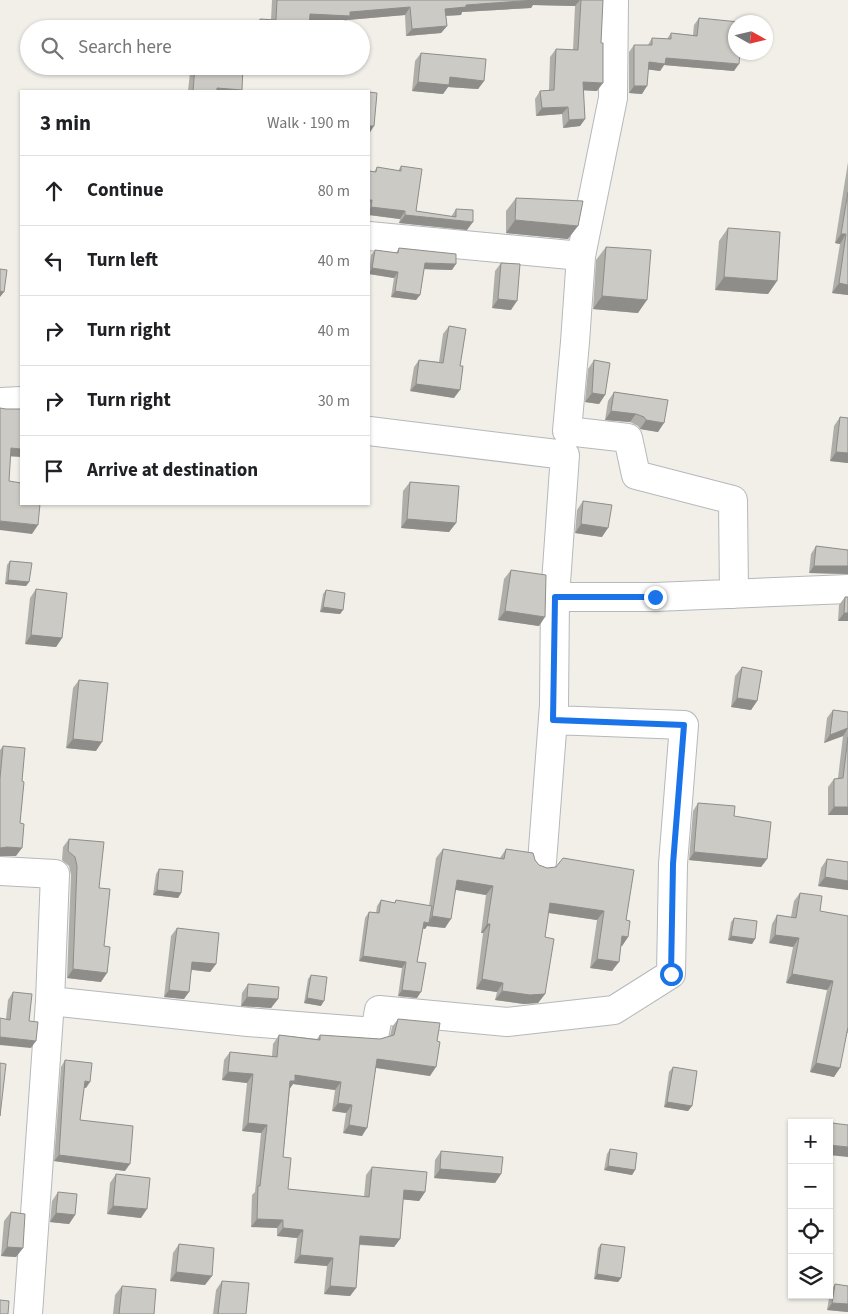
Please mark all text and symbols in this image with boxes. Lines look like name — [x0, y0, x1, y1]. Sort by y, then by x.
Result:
north arrow — [728, 15, 773, 60]
search box — [20, 20, 370, 75]
icon: search — [38, 34, 66, 62]
text: Search here — [78, 34, 172, 61]
text: 3 min — [40, 108, 91, 138]
text: Walk · 190 m — [267, 112, 350, 134]
icon: ahead — [40, 177, 68, 205]
text: Continue — [87, 177, 164, 204]
text: 80 m — [318, 180, 350, 202]
icon: left — [40, 247, 68, 275]
text: Turn left — [87, 247, 158, 274]
text: 40 m — [318, 250, 350, 272]
icon: right — [40, 317, 68, 345]
text: Turn right — [87, 317, 171, 344]
text: 40 m — [318, 320, 350, 342]
icon: right — [40, 387, 68, 415]
text: Turn right — [87, 387, 171, 414]
text: 30 m — [318, 390, 350, 412]
icon: arrive — [40, 457, 68, 485]
text: Arrive at destination — [87, 457, 258, 484]
route end — [644, 586, 667, 609]
route start — [660, 963, 683, 986]
map controls — [788, 1119, 833, 1299]
button: + — [788, 1119, 833, 1164]
button: − — [788, 1164, 833, 1209]
button: locate — [788, 1209, 833, 1254]
button: layers — [788, 1254, 833, 1299]

